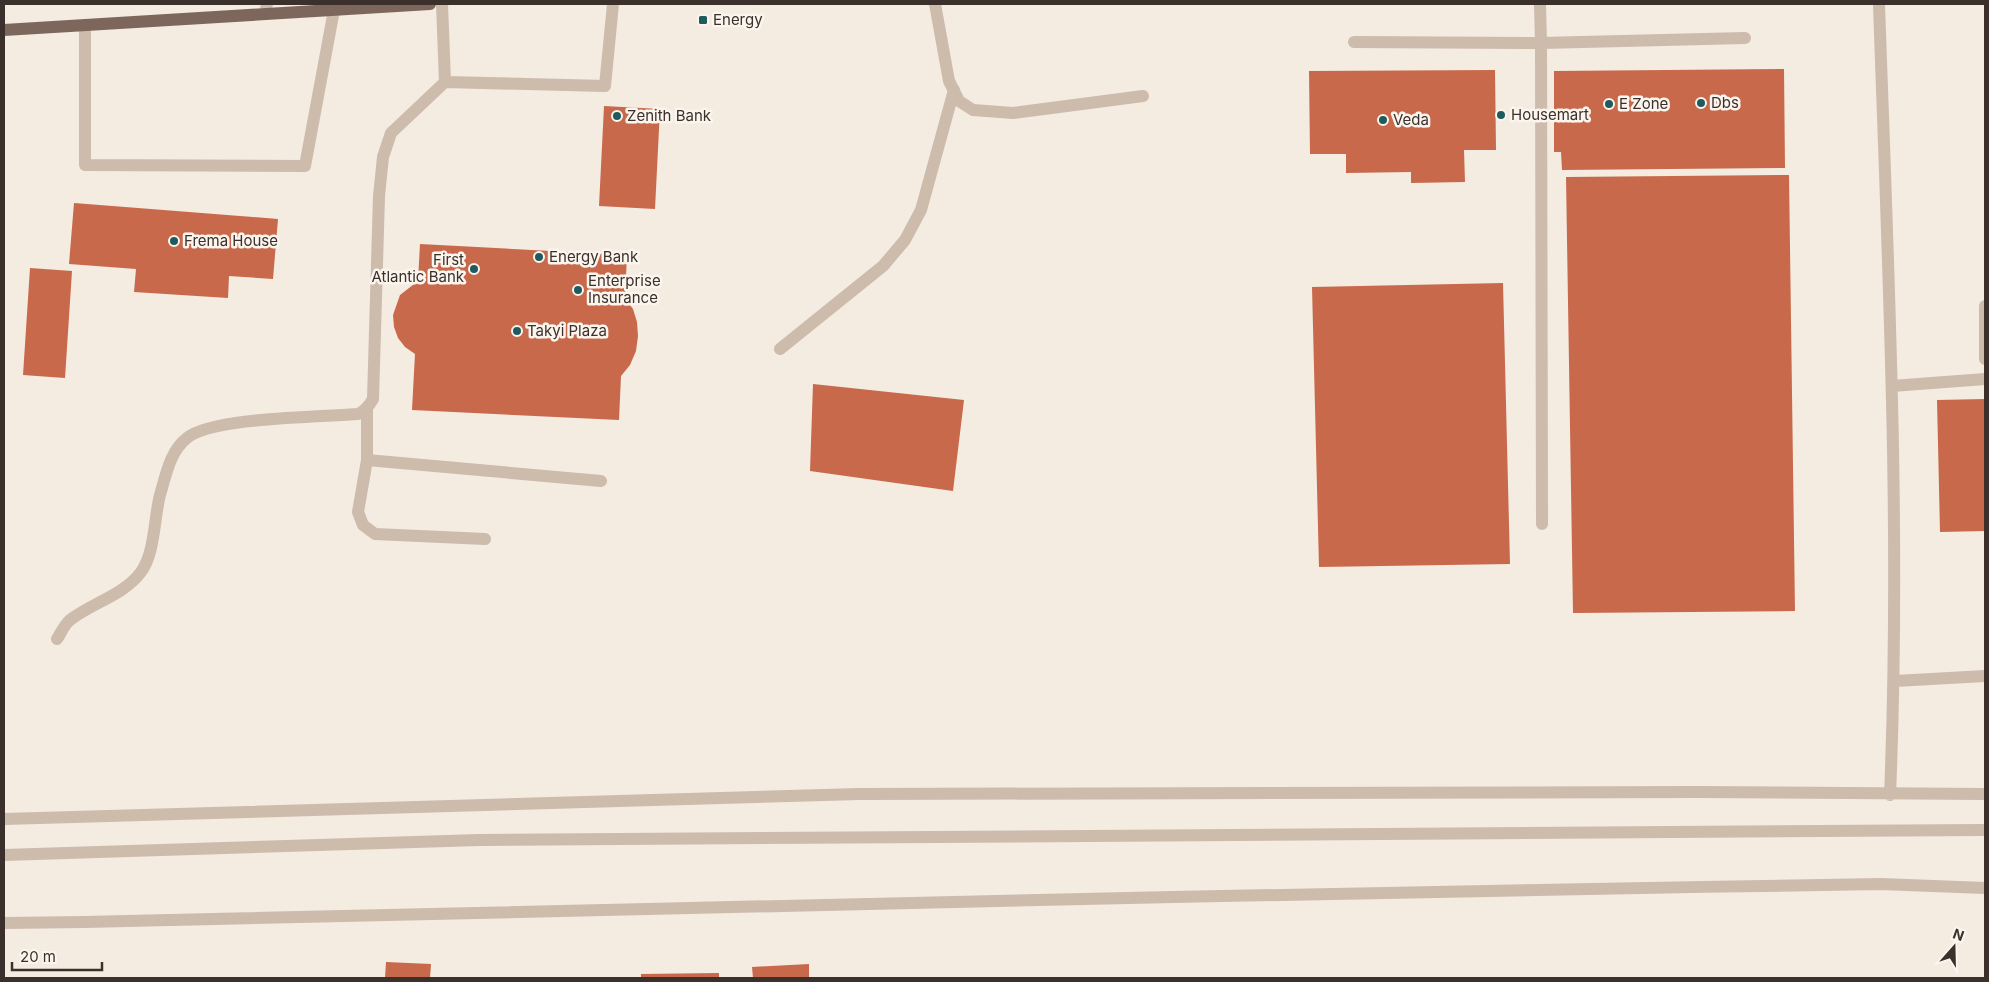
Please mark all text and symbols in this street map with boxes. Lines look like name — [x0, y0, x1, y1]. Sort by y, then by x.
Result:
place label: Energy — [713, 10, 763, 29]
marker: Energy — [697, 14, 709, 26]
place label: Dbs — [1711, 93, 1739, 112]
place label: E Zone — [1619, 94, 1668, 113]
marker: Dbs — [1695, 97, 1707, 109]
marker: E Zone — [1603, 98, 1615, 110]
place label: Housemart — [1511, 105, 1589, 124]
place label: Zenith Bank — [627, 106, 712, 125]
marker: Housemart — [1495, 109, 1507, 121]
marker: Zenith Bank — [611, 110, 623, 122]
place label: Veda — [1393, 110, 1429, 129]
marker: Veda — [1377, 114, 1389, 126]
place label: Frema House — [184, 231, 278, 250]
marker: Frema House — [168, 235, 180, 247]
place label: Energy Bank — [549, 247, 639, 266]
place label: First Atlantic Bank — [371, 250, 465, 286]
marker: Energy Bank — [533, 251, 545, 263]
marker: First Atlantic Bank — [468, 263, 480, 275]
place label: Enterprise Insurance — [588, 271, 661, 307]
marker: Enterprise Insurance — [572, 284, 584, 296]
place label: Takyi Plaza — [527, 321, 607, 340]
marker: Takyi Plaza — [511, 325, 523, 337]
north arrow — [1929, 922, 1979, 972]
text: N — [1951, 925, 1967, 944]
scale bar — [12, 940, 102, 972]
text: 20 m — [20, 947, 56, 966]

